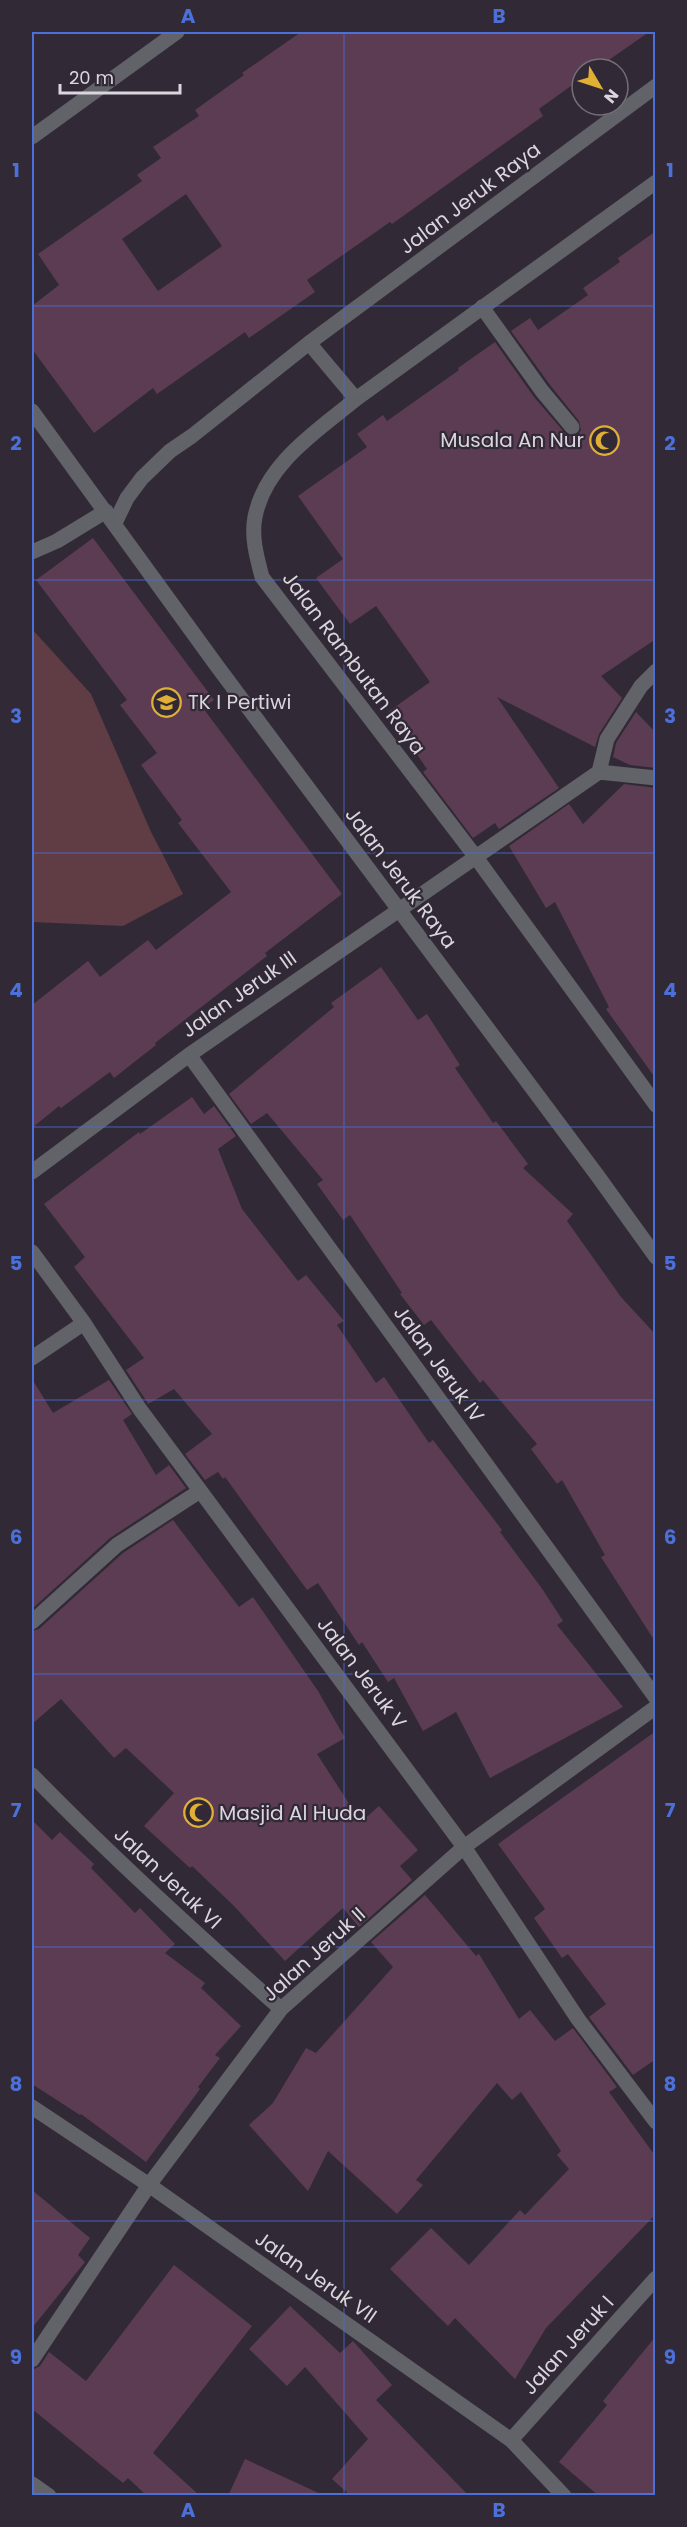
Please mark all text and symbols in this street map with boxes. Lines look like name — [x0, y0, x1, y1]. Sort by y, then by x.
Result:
text: A — [181, 2, 196, 30]
text: B — [492, 2, 506, 30]
scale bar — [60, 57, 180, 95]
north arrow — [570, 57, 630, 117]
text: 20 m — [69, 65, 114, 90]
text: N — [599, 84, 624, 108]
street label: Jalan Jeruk Raya — [394, 136, 546, 260]
text: 1 — [12, 156, 20, 184]
text: 1 — [666, 156, 674, 184]
mosque icon: Musala An Nur — [589, 424, 621, 456]
place label: Musala An Nur — [440, 426, 584, 454]
text: 2 — [10, 429, 22, 457]
text: 2 — [664, 429, 676, 457]
street label: Jalan Rambutan Raya — [276, 566, 432, 760]
school or university icon: TK I Pertiwi — [151, 686, 183, 718]
place label: TK I Pertiwi — [188, 688, 291, 716]
text: 3 — [10, 702, 22, 730]
text: 3 — [664, 702, 676, 730]
street label: Jalan Jeruk Raya — [339, 802, 463, 954]
street label: Jalan Jeruk III — [176, 944, 302, 1044]
text: 4 — [9, 976, 23, 1004]
text: 4 — [663, 976, 677, 1004]
text: 5 — [10, 1249, 23, 1277]
text: 5 — [664, 1249, 677, 1277]
street label: Jalan Jeruk IV — [387, 1300, 491, 1428]
text: 6 — [10, 1523, 22, 1551]
text: 6 — [664, 1523, 676, 1551]
street label: Jalan Jeruk V — [311, 1611, 414, 1735]
text: 7 — [11, 1796, 22, 1824]
text: 7 — [665, 1796, 676, 1824]
mosque icon: Masjid Al Huda — [182, 1797, 214, 1829]
place label: Masjid Al Huda — [219, 1799, 366, 1827]
street label: Jalan Jeruk VI — [108, 1821, 228, 1935]
street label: Jalan Jeruk II — [257, 1900, 371, 2008]
text: 8 — [10, 2070, 22, 2098]
text: 8 — [664, 2070, 676, 2098]
street label: Jalan Jeruk VII — [249, 2225, 383, 2329]
street label: Jalan Jeruk I — [516, 2289, 620, 2401]
text: 9 — [10, 2343, 22, 2371]
text: 9 — [664, 2343, 676, 2371]
text: A — [181, 2496, 196, 2524]
text: B — [492, 2496, 506, 2524]

